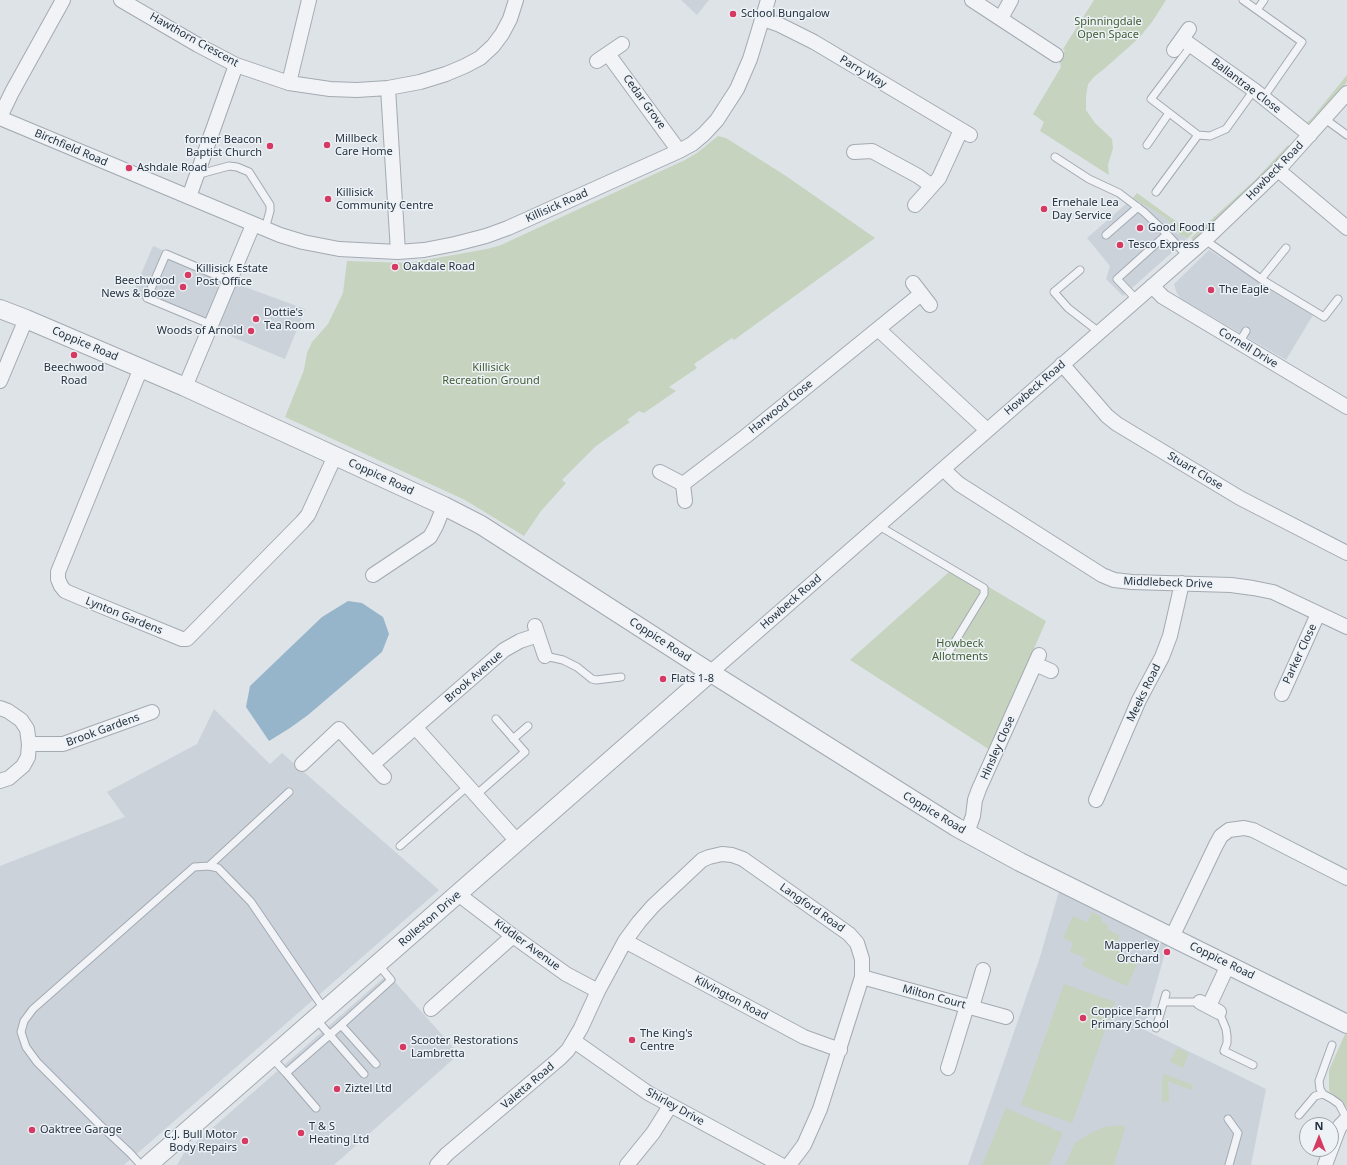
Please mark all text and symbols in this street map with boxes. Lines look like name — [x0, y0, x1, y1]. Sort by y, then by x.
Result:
place label: School Bungalow — [741, 7, 830, 21]
marker: School Bungalow — [728, 9, 738, 19]
street label: Hawthorn Crescent — [147, 10, 241, 70]
park label: Spinningdale Open Space — [1074, 15, 1142, 41]
street label: Parry Way — [837, 53, 889, 91]
street label: Ballantrae Close — [1209, 56, 1283, 116]
street label: Cedar Grove — [620, 72, 668, 132]
street label: Birchfield Road — [32, 127, 110, 169]
place label: Millbeck Care Home — [335, 132, 393, 158]
place label: former Beacon Baptist Church — [185, 133, 262, 159]
street label: Howbeck Road — [1244, 139, 1306, 203]
marker: Millbeck Care Home — [322, 140, 332, 150]
marker: former Beacon Baptist Church — [265, 141, 275, 151]
place label: Ashdale Road — [137, 161, 207, 175]
marker: Ashdale Road — [124, 163, 134, 173]
place label: Killisick Community Centre — [336, 186, 434, 212]
street label: Killisick Road — [524, 186, 590, 226]
marker: Killisick Community Centre — [323, 194, 333, 204]
place label: Ernehale Lea Day Service — [1052, 196, 1119, 222]
marker: Ernehale Lea Day Service — [1039, 204, 1049, 214]
place label: Good Food II — [1148, 221, 1215, 235]
marker: Good Food II — [1135, 223, 1145, 233]
place label: Tesco Express — [1128, 238, 1199, 252]
marker: Tesco Express — [1115, 240, 1125, 250]
place label: Oakdale Road — [403, 260, 475, 274]
place label: Killisick Estate Post Office — [196, 262, 268, 288]
marker: Oakdale Road — [390, 262, 400, 272]
marker: Killisick Estate Post Office — [183, 270, 193, 280]
place label: Beechwood News & Booze — [101, 274, 175, 300]
marker: Beechwood News & Booze — [178, 282, 188, 292]
place label: The Eagle — [1219, 283, 1269, 297]
marker: The Eagle — [1206, 285, 1216, 295]
place label: Dottie's Tea Room — [264, 306, 315, 332]
marker: Dottie's Tea Room — [251, 314, 261, 324]
street label: Coppice Road — [50, 324, 120, 364]
place label: Woods of Arnold — [157, 324, 243, 338]
street label: Cornell Drive — [1216, 325, 1280, 371]
marker: Woods of Arnold — [246, 326, 256, 336]
marker: Beechwood Road — [69, 350, 79, 360]
street label: Howbeck Road — [1002, 358, 1068, 418]
place label: Beechwood Road — [44, 361, 104, 387]
park label: Killisick Recreation Ground — [442, 361, 540, 387]
street label: Harwood Close — [746, 377, 816, 437]
street label: Stuart Close — [1165, 449, 1225, 493]
street label: Coppice Road — [346, 456, 416, 498]
street label: Howbeck Road — [758, 572, 824, 632]
street label: Middlebeck Drive — [1123, 575, 1213, 591]
street label: Lynton Gardens — [84, 595, 164, 637]
street label: Coppice Road — [627, 615, 693, 665]
street label: Parker Close — [1280, 622, 1320, 686]
park label: Howbeck Allotments — [932, 637, 988, 663]
street label: Brook Avenue — [442, 648, 506, 706]
street label: Meeks Road — [1124, 662, 1164, 724]
place label: Flats 1-8 — [671, 672, 714, 686]
marker: Flats 1-8 — [658, 674, 668, 684]
street label: Brook Gardens — [65, 711, 141, 749]
street label: Hinsley Close — [978, 714, 1018, 782]
street label: Coppice Road — [900, 789, 968, 837]
street label: Langford Road — [777, 881, 847, 935]
street label: Rolleston Drive — [396, 888, 464, 950]
street label: Kiddier Avenue — [491, 917, 563, 973]
place label: Mapperley Orchard — [1104, 939, 1159, 965]
street label: Coppice Road — [1187, 940, 1257, 982]
marker: Mapperley Orchard — [1162, 947, 1172, 957]
street label: Kilvington Road — [692, 973, 770, 1023]
street label: Milton Court — [901, 982, 967, 1012]
place label: Coppice Farm Primary School — [1091, 1005, 1169, 1031]
marker: Coppice Farm Primary School — [1078, 1013, 1088, 1023]
place label: The King's Centre — [640, 1027, 693, 1053]
place label: Scooter Restorations Lambretta — [411, 1034, 518, 1060]
marker: The King's Centre — [627, 1035, 637, 1045]
marker: Scooter Restorations Lambretta — [398, 1042, 408, 1052]
street label: Valetta Road — [499, 1060, 557, 1112]
place label: Ziztel Ltd — [345, 1082, 392, 1096]
marker: Ziztel Ltd — [332, 1084, 342, 1094]
street label: Shirley Drive — [644, 1086, 706, 1128]
north arrow — [1299, 1117, 1339, 1157]
text: N — [1315, 1118, 1323, 1133]
place label: T & S Heating Ltd — [309, 1120, 369, 1146]
place label: Oaktree Garage — [40, 1123, 122, 1137]
marker: Oaktree Garage — [27, 1125, 37, 1135]
place label: C.J. Bull Motor Body Repairs — [164, 1128, 237, 1154]
marker: T & S Heating Ltd — [296, 1128, 306, 1138]
marker: C.J. Bull Motor Body Repairs — [240, 1136, 250, 1146]

